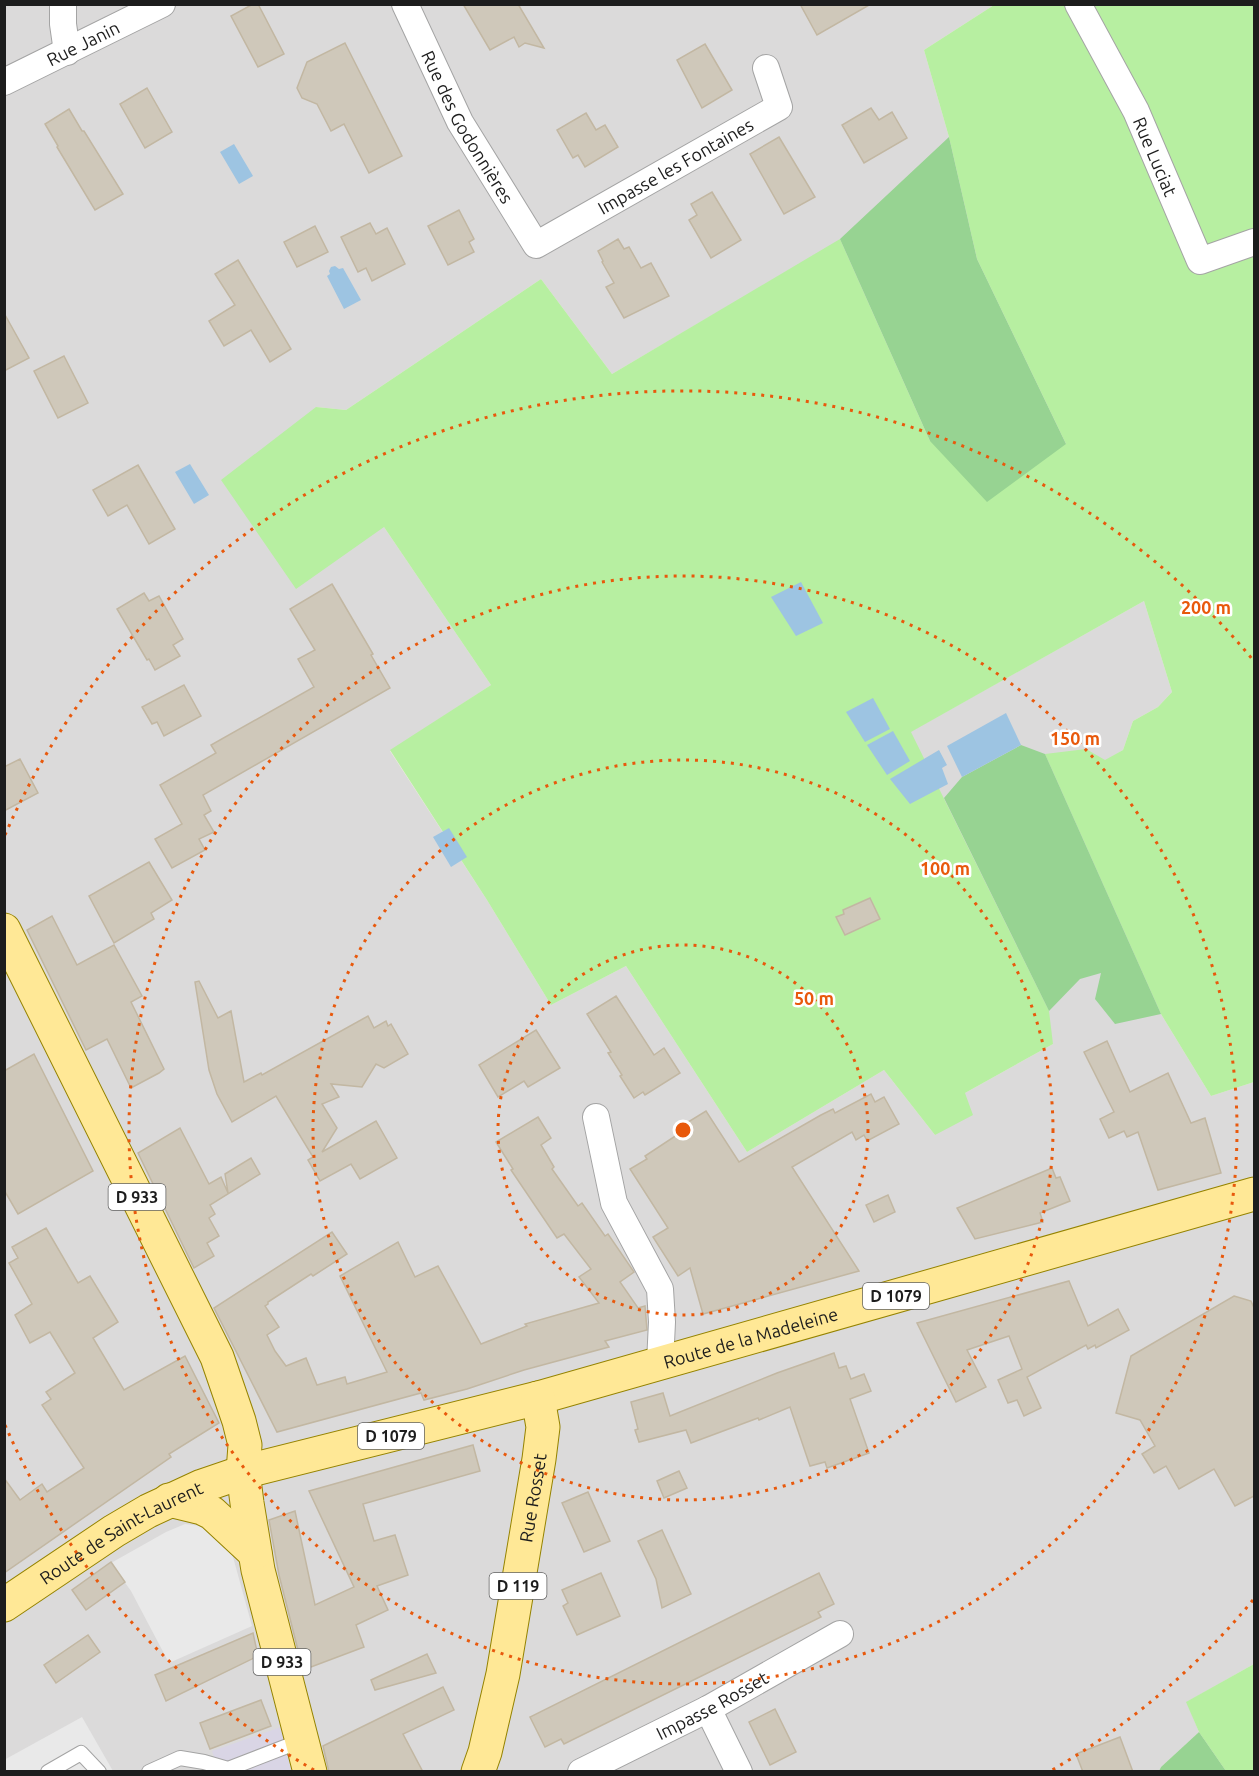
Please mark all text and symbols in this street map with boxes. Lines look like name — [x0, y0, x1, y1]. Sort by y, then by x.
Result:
street label: Rue Janin — [43, 17, 123, 69]
street label: Rue des Godonnières — [418, 47, 518, 207]
street label: Impasse les Fontaines — [594, 114, 757, 218]
street label: Rue Luciat — [1130, 114, 1181, 199]
text: 200 m — [1181, 597, 1231, 617]
text: 150 m — [1050, 728, 1100, 748]
text: 100 m — [920, 858, 970, 878]
text: 50 m — [794, 988, 834, 1008]
centre of rings — [673, 1120, 693, 1140]
road number: D 933 — [108, 1184, 166, 1210]
road number: D 1079 — [863, 1283, 929, 1309]
street label: Route de la Madeleine — [661, 1303, 840, 1372]
road number: D 1079 — [358, 1423, 424, 1449]
street label: Rue Rosset — [515, 1452, 550, 1544]
street label: Route de Saint-Laurent — [36, 1477, 206, 1588]
road number: D 119 — [490, 1573, 546, 1599]
road number: D 933 — [254, 1649, 310, 1675]
street label: Impasse Rosset — [653, 1667, 771, 1743]

